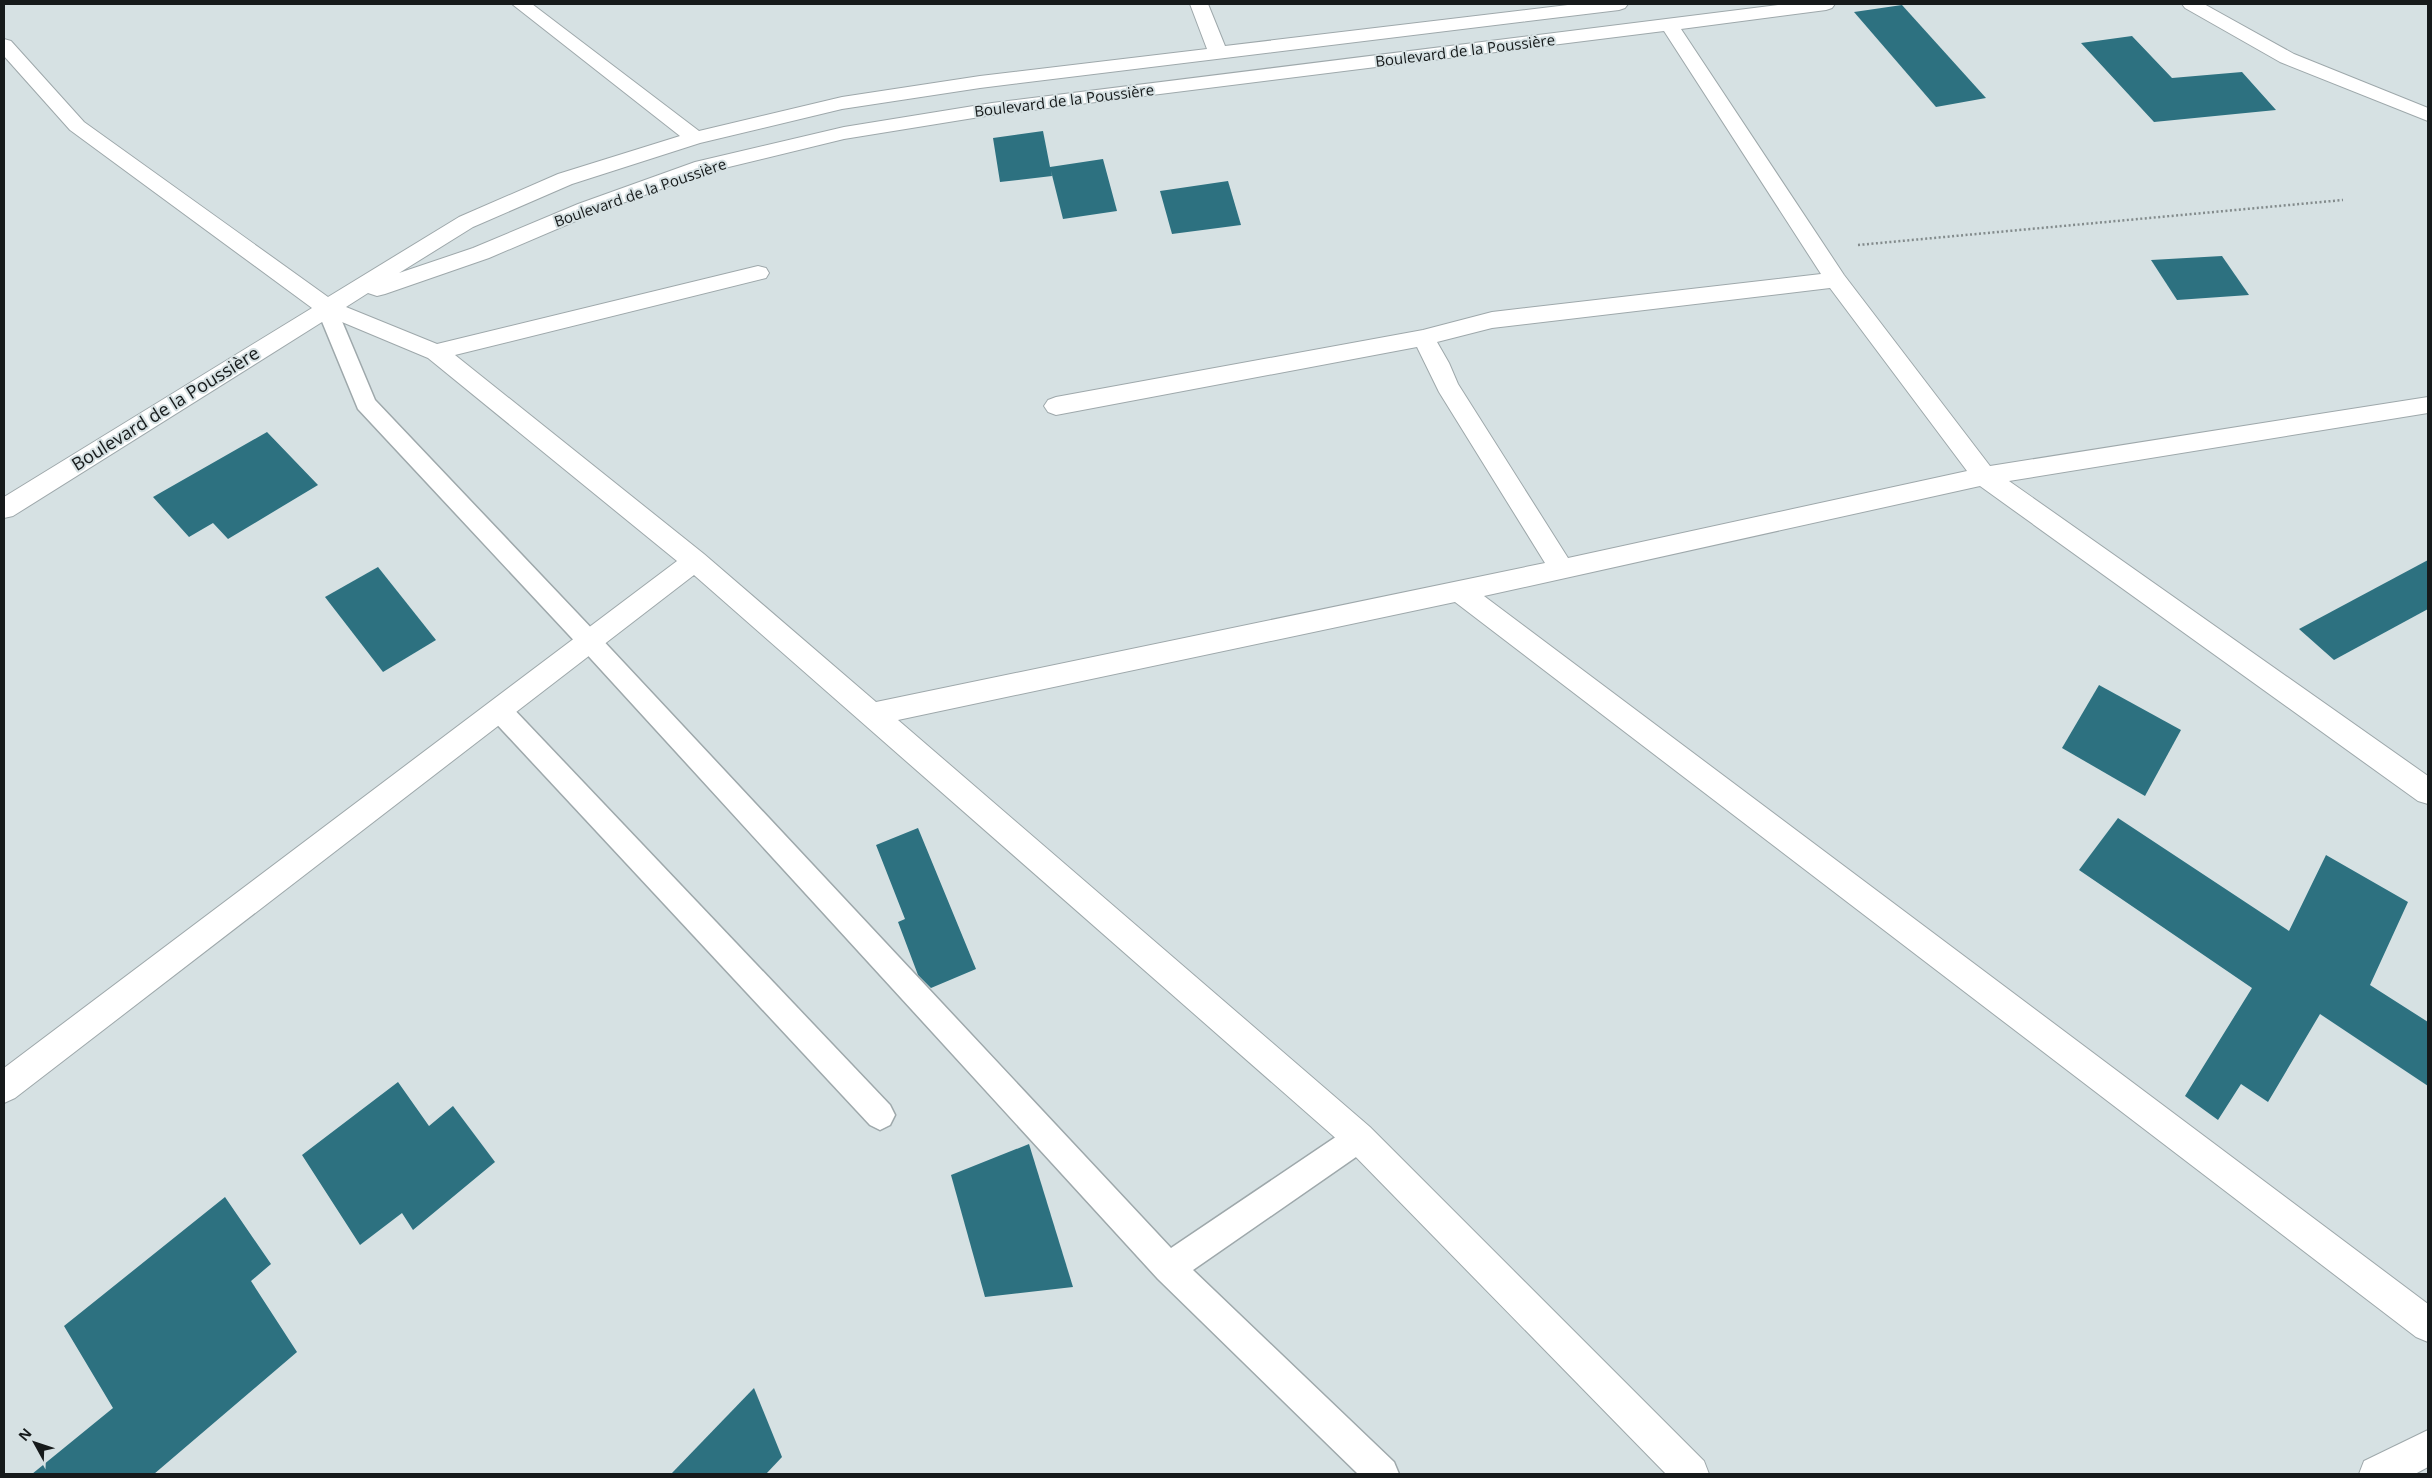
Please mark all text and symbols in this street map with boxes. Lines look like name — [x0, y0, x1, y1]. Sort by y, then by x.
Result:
street label: Boulevard de la Poussière — [1374, 29, 1556, 71]
street label: Boulevard de la Poussière — [973, 79, 1155, 121]
street label: Boulevard de la Poussière — [551, 153, 729, 231]
street label: Boulevard de la Poussière — [67, 340, 263, 476]
north arrow — [10, 1418, 60, 1468]
text: N — [14, 1424, 36, 1445]

